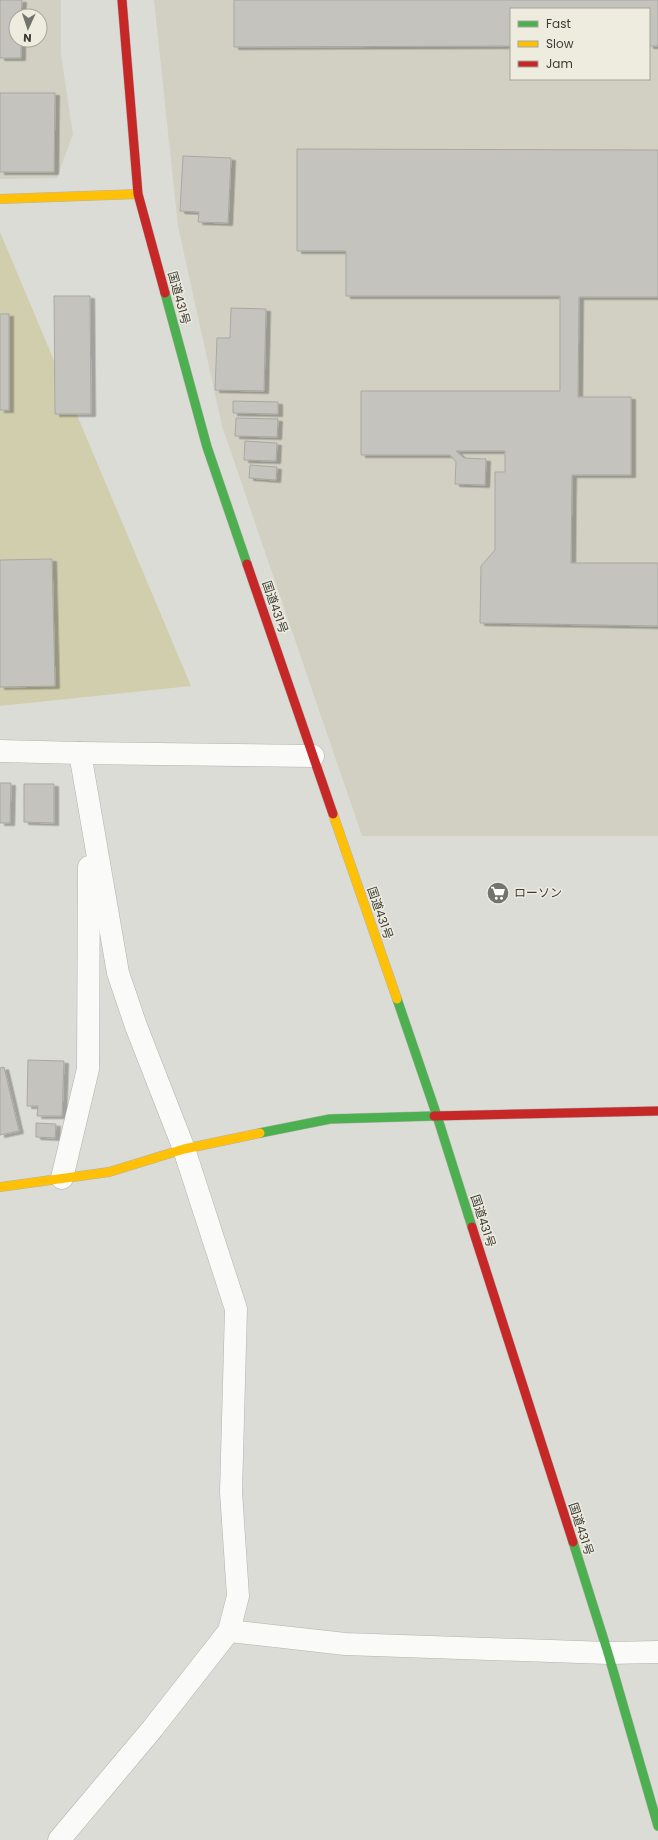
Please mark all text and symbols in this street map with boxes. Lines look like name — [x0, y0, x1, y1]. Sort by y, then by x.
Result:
north arrow — [8, 8, 48, 48]
legend — [510, 8, 650, 80]
text: Fast — [546, 15, 571, 32]
text: N — [23, 30, 32, 46]
text: Slow — [546, 35, 574, 52]
text: Jam — [546, 55, 573, 72]
street label: 国道431号 — [164, 269, 195, 326]
street label: 国道431号 — [259, 578, 292, 635]
supermarket icon: ローソン — [485, 880, 511, 906]
street label: 国道431号 — [364, 884, 397, 941]
place label: ローソン — [514, 884, 562, 901]
street label: 国道431号 — [467, 1192, 500, 1249]
street label: 国道431号 — [565, 1500, 598, 1557]

